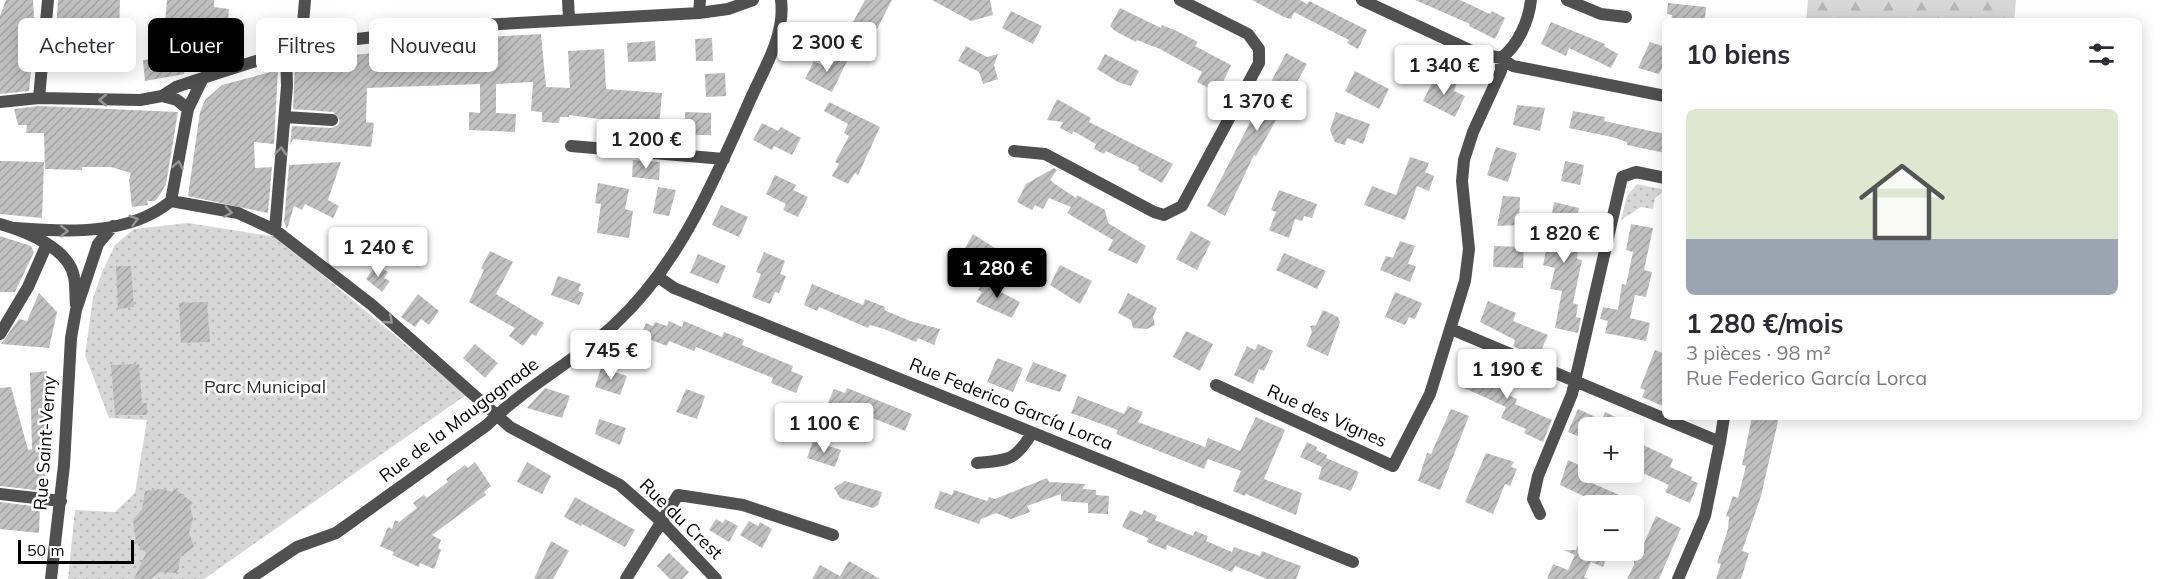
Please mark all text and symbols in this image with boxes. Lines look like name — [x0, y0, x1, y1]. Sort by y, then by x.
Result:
chip: Acheter — [18, 18, 136, 72]
chip: Louer — [148, 18, 244, 72]
chip: Filtres — [256, 18, 357, 72]
chip: Nouveau — [369, 18, 498, 72]
pin: 2 300 € — [772, 22, 882, 73]
text: 2 300 € — [792, 29, 862, 54]
text: 10 biens — [1686, 38, 1790, 71]
icon: filters — [2085, 38, 2118, 71]
pin: 1 340 € — [1389, 45, 1499, 96]
text: 1 340 € — [1409, 52, 1479, 77]
pin: 1 370 € — [1202, 81, 1312, 132]
text: 1 370 € — [1222, 88, 1292, 113]
one-way arrow — [99, 94, 108, 107]
pin: 1 200 € — [591, 119, 701, 170]
text: 1 200 € — [611, 126, 681, 151]
one-way arrow — [274, 146, 287, 155]
icon: home — [1848, 148, 1956, 256]
one-way arrow — [172, 160, 184, 169]
one-way arrow — [223, 205, 233, 218]
pin: 1 820 € — [1509, 213, 1619, 264]
one-way arrow — [129, 214, 139, 227]
text: 1 820 € — [1529, 220, 1599, 245]
one-way arrow — [59, 225, 68, 237]
pin: 1 240 € — [323, 227, 433, 278]
text: 1 240 € — [343, 234, 413, 259]
pin: 1 280 € — [942, 248, 1052, 299]
text: 1 280 € — [962, 255, 1032, 280]
text: 1 280 €/mois — [1686, 307, 1843, 340]
one-way arrow — [382, 313, 392, 324]
pin: 745 € — [569, 330, 653, 381]
text: 745 € — [584, 337, 638, 362]
text: 3 pièces · 98 m² — [1686, 340, 1831, 365]
pin: 1 190 € — [1452, 349, 1562, 400]
street label: Rue de la Maugagnade — [375, 352, 543, 487]
street label: Rue Federico García Lorca — [906, 352, 1116, 455]
text: 1 190 € — [1472, 356, 1542, 381]
text: Rue Federico García Lorca — [1686, 365, 1927, 390]
street label: Rue Saint-Verny — [28, 374, 61, 511]
park label: Parc Municipal — [204, 375, 326, 398]
street label: Rue des Vignes — [1264, 379, 1391, 452]
pin: 1 100 € — [769, 403, 879, 454]
text: 1 100 € — [789, 410, 859, 435]
map controls — [1578, 417, 1644, 561]
button: + — [1578, 417, 1644, 483]
street label: Rue du Crest — [635, 473, 728, 564]
button: − — [1578, 495, 1644, 561]
scale bar — [18, 537, 134, 564]
text: 50 m — [27, 540, 64, 560]

